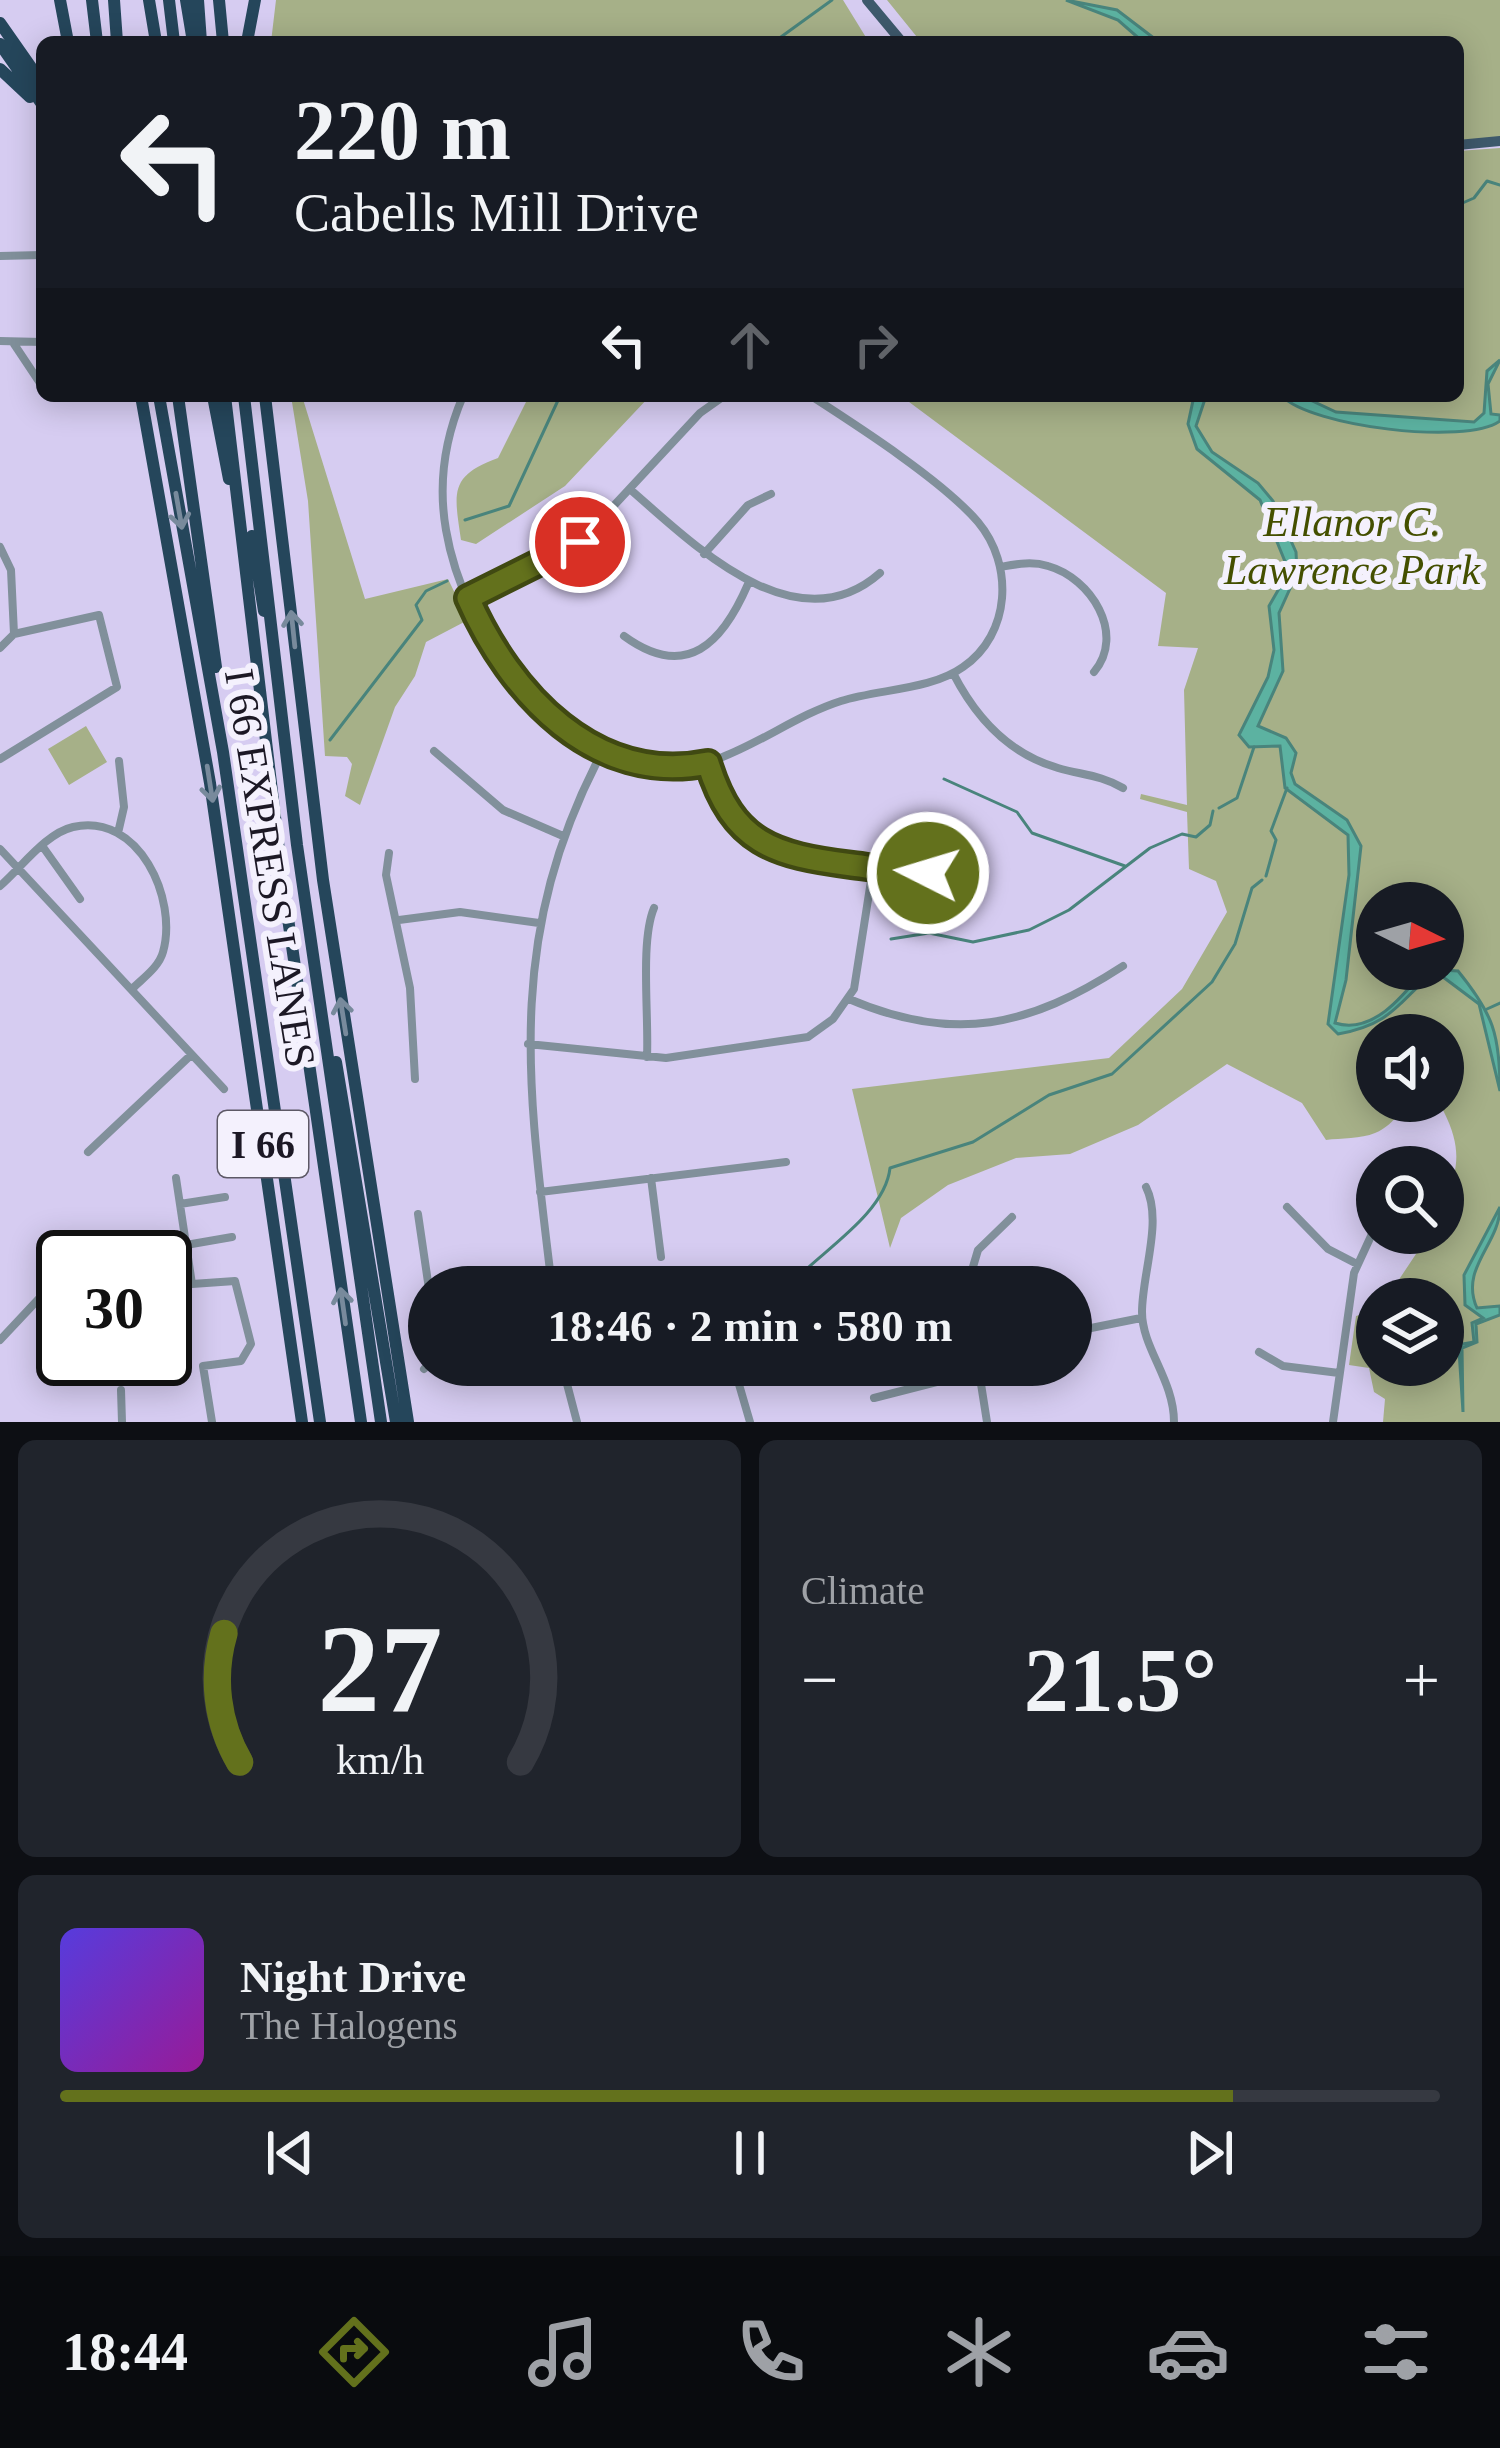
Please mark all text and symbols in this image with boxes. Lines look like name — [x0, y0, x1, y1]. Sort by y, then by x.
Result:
icon: left — [96, 84, 252, 240]
text: 220 m — [294, 84, 511, 177]
text: Cabells Mill Drive — [294, 183, 699, 243]
icon: left — [591, 312, 657, 378]
icon: ahead — [717, 312, 783, 378]
icon: right — [843, 312, 909, 378]
one-way arrow — [169, 491, 191, 530]
pin — [529, 491, 631, 593]
park label: Ellanor C. Lawrence Park — [1223, 499, 1481, 593]
icon: arrive — [547, 509, 613, 575]
one-way arrow — [282, 611, 304, 650]
street label: I 66 EXPRESS LANES — [216, 666, 324, 1071]
one-way arrow — [200, 763, 223, 802]
position arrow — [865, 810, 991, 936]
north arrow — [1356, 882, 1464, 990]
map controls — [1356, 882, 1464, 1386]
one-way arrow — [331, 997, 354, 1036]
button: sound — [1356, 1014, 1464, 1122]
road number: I 66 — [218, 1111, 308, 1177]
button: search — [1356, 1146, 1464, 1254]
speed limit sign: 30 — [36, 1230, 192, 1386]
button: layers — [1356, 1278, 1464, 1386]
one-way arrow — [331, 1287, 354, 1326]
text: 18:46 · 2 min · 580 m — [548, 1301, 953, 1351]
text: Climate — [801, 1569, 924, 1612]
text: 27 — [317, 1600, 442, 1738]
text: 21.5° — [1024, 1631, 1217, 1730]
text: − — [801, 1643, 838, 1716]
text: + — [1403, 1643, 1440, 1716]
text: km/h — [335, 1735, 424, 1782]
text: Night Drive — [240, 1952, 466, 2002]
text: The Halogens — [240, 2004, 458, 2047]
icon: previous — [257, 2120, 323, 2186]
icon: pause — [717, 2120, 783, 2186]
icon: next — [1177, 2120, 1243, 2186]
icon: directions — [312, 2310, 396, 2394]
icon: music — [521, 2310, 605, 2394]
icon: phone — [729, 2310, 813, 2394]
icon: climate — [937, 2310, 1021, 2394]
icon: car — [1146, 2310, 1230, 2394]
icon: filters — [1354, 2310, 1438, 2394]
text: 18:44 — [62, 2322, 188, 2382]

